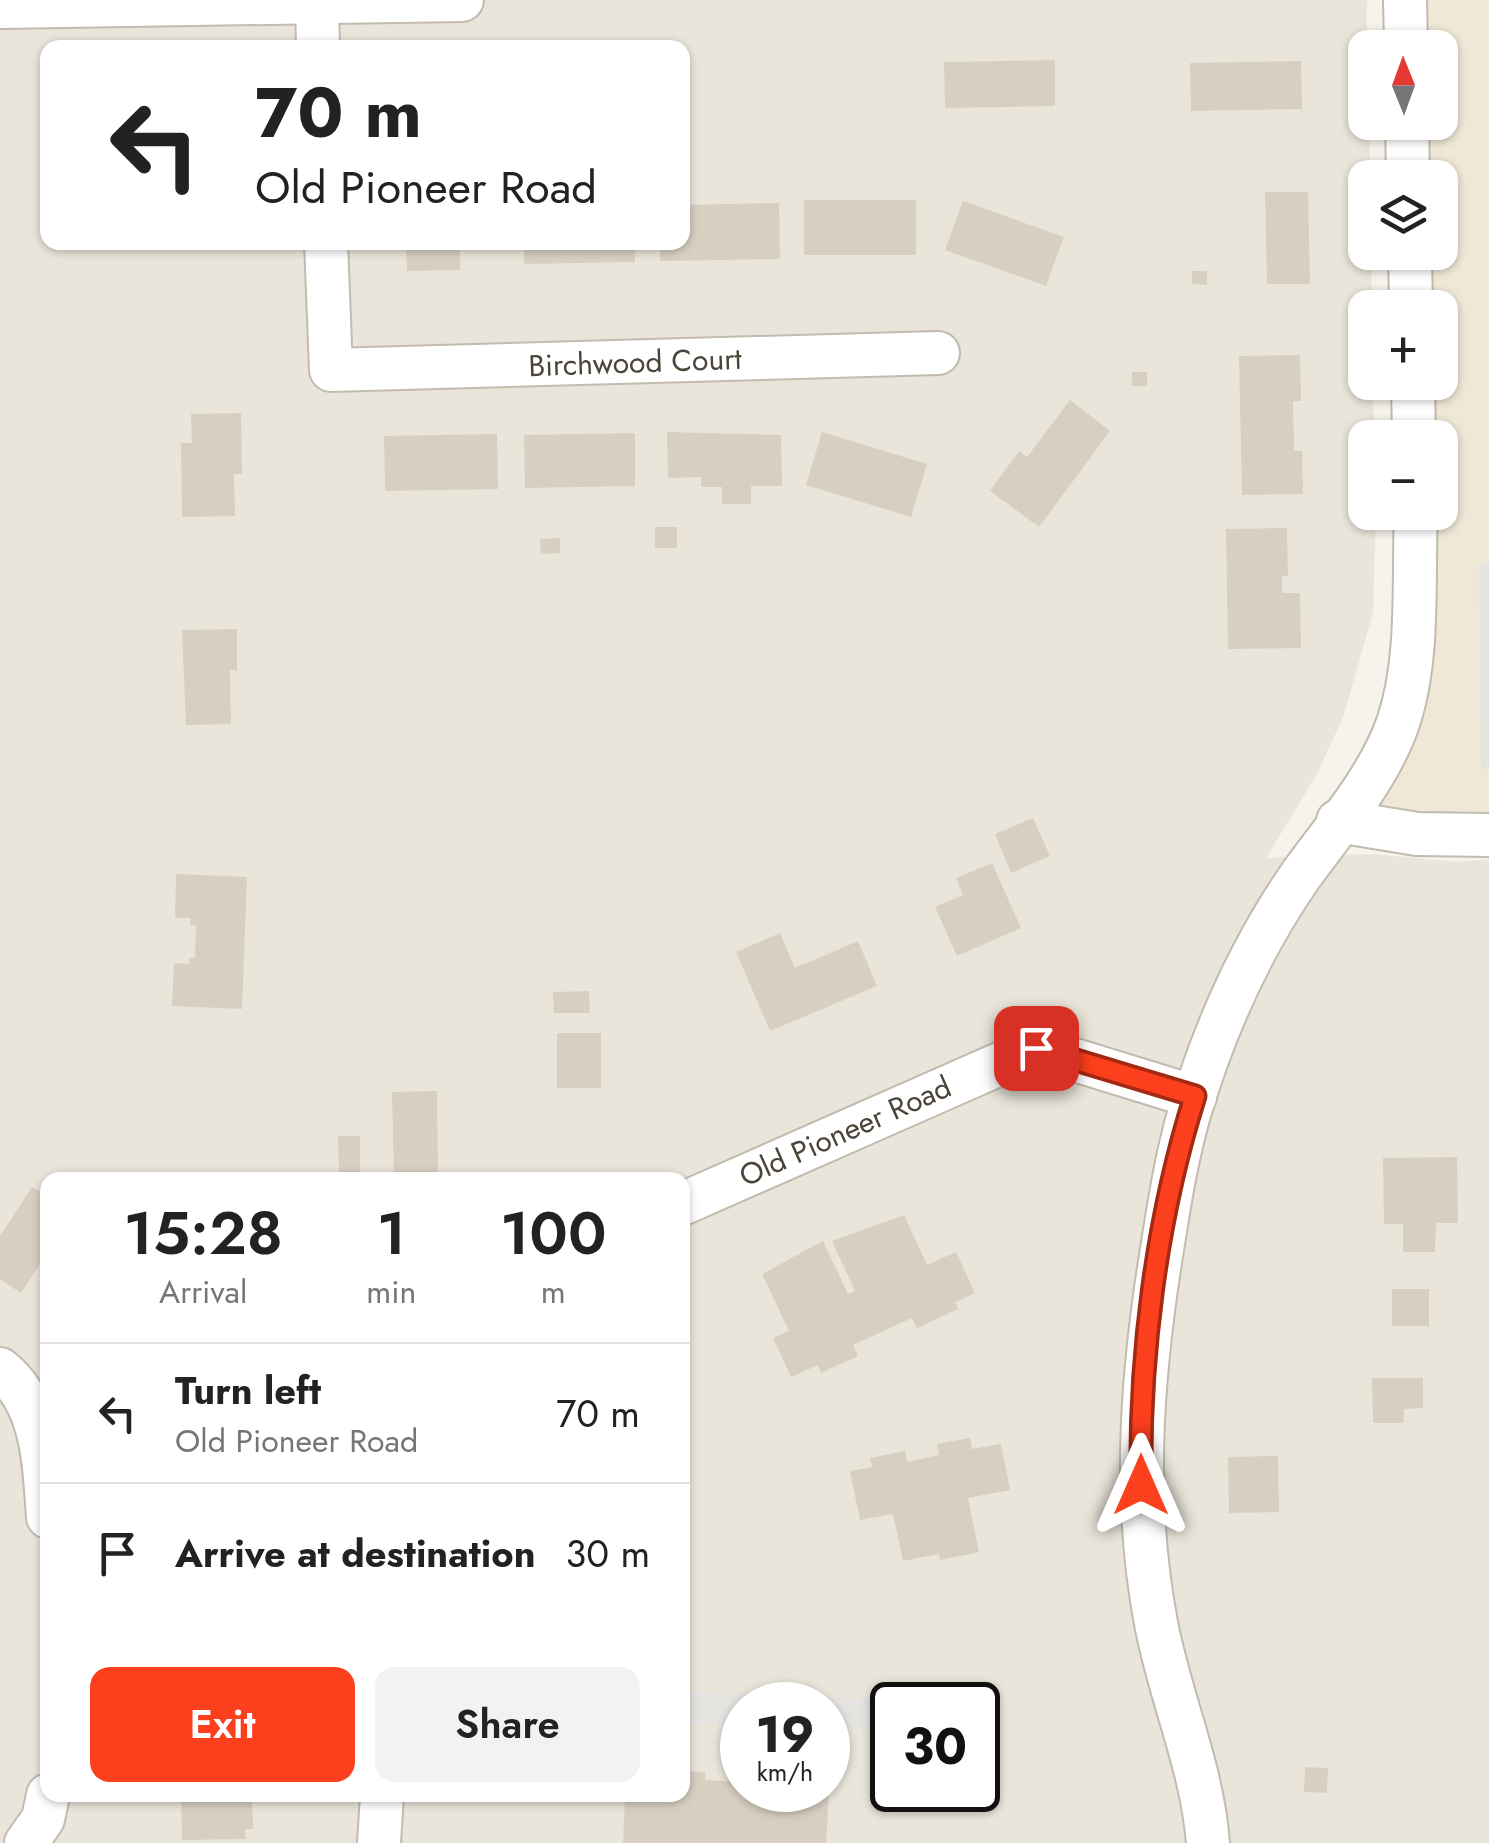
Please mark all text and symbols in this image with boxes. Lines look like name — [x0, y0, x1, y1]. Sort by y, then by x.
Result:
north arrow — [1348, 30, 1458, 140]
map controls — [1348, 30, 1458, 530]
text: 70 m — [255, 62, 422, 163]
icon: left — [90, 80, 220, 210]
text: Old Pioneer Road — [255, 155, 597, 220]
button: layers — [1348, 160, 1458, 270]
button: + — [1348, 290, 1458, 400]
street label: Birchwood Court — [528, 337, 743, 387]
button: − — [1348, 420, 1458, 530]
pin — [994, 1006, 1079, 1091]
icon: arrive — [1009, 1021, 1064, 1076]
street label: Old Pioneer Road — [732, 1065, 958, 1197]
text: 15:28 — [123, 1190, 283, 1277]
text: 1 — [377, 1190, 406, 1277]
text: 100 — [500, 1190, 607, 1277]
text: Arrival — [159, 1269, 247, 1315]
text: min — [366, 1269, 416, 1315]
text: m — [541, 1269, 566, 1315]
text: Turn left — [175, 1363, 321, 1418]
icon: left — [90, 1386, 145, 1441]
text: 70 m — [556, 1386, 640, 1441]
text: Old Pioneer Road — [175, 1418, 418, 1464]
position arrow — [1089, 1433, 1193, 1537]
icon: arrive — [90, 1526, 145, 1581]
text: Arrive at destination — [175, 1526, 536, 1581]
text: 30 m — [566, 1526, 650, 1581]
button: Exit — [90, 1667, 355, 1782]
button: Share — [375, 1667, 640, 1782]
speed limit sign: 30 — [870, 1682, 1000, 1812]
text: 19 — [756, 1698, 814, 1771]
text: km/h — [757, 1754, 813, 1790]

